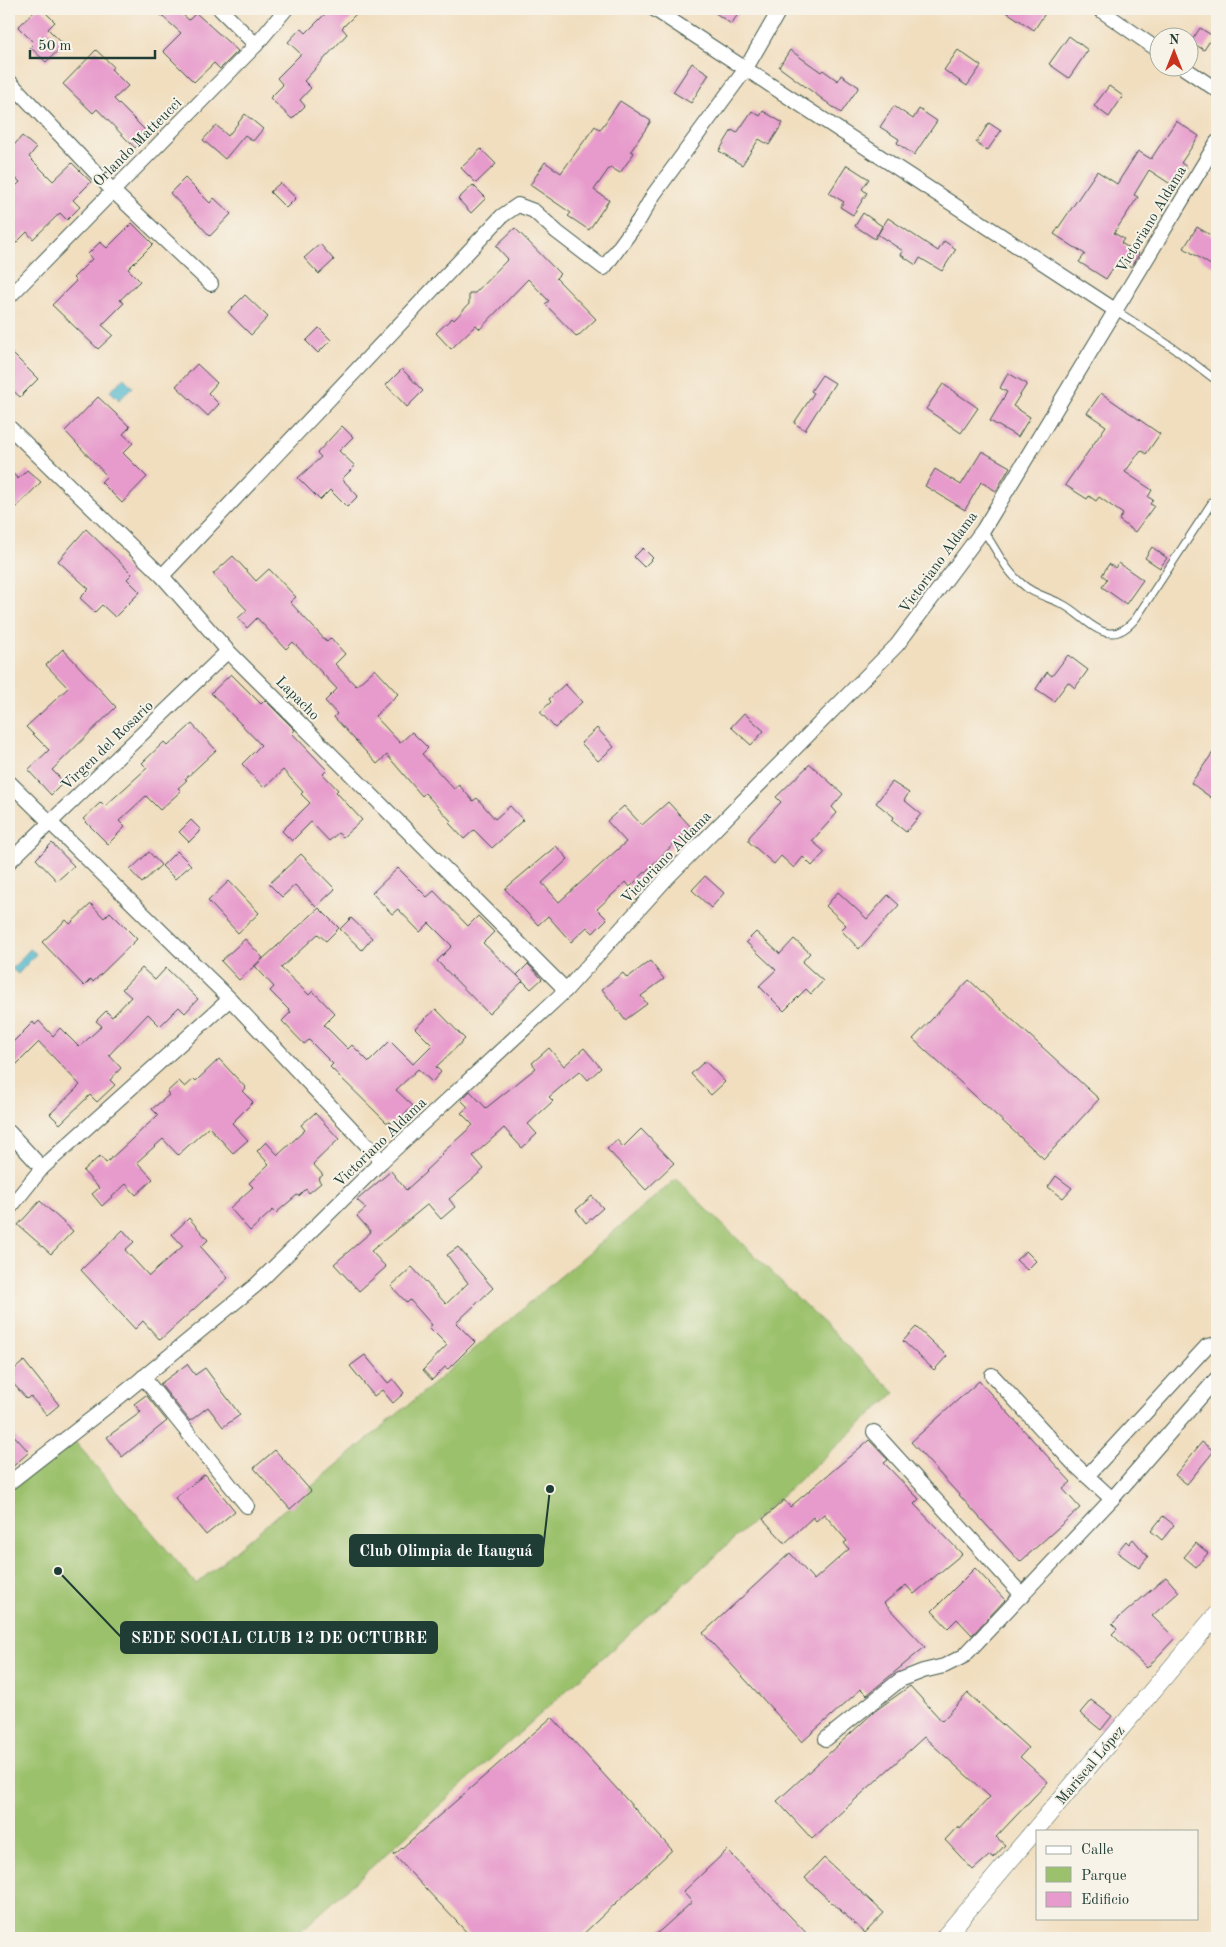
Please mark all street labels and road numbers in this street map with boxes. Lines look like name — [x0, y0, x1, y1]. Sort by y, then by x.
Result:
street label: Orlando Matteucci — [91, 96, 185, 190]
street label: Victoriano Aldama — [1115, 163, 1190, 276]
street label: Victoriano Aldama — [897, 509, 981, 616]
street label: Lapacho — [272, 674, 322, 724]
street label: Virgen del Rosario — [59, 699, 157, 794]
street label: Victoriano Aldama — [619, 809, 715, 907]
street label: Victoriano Aldama — [332, 1095, 430, 1191]
street label: Mariscal López — [1054, 1724, 1128, 1808]

